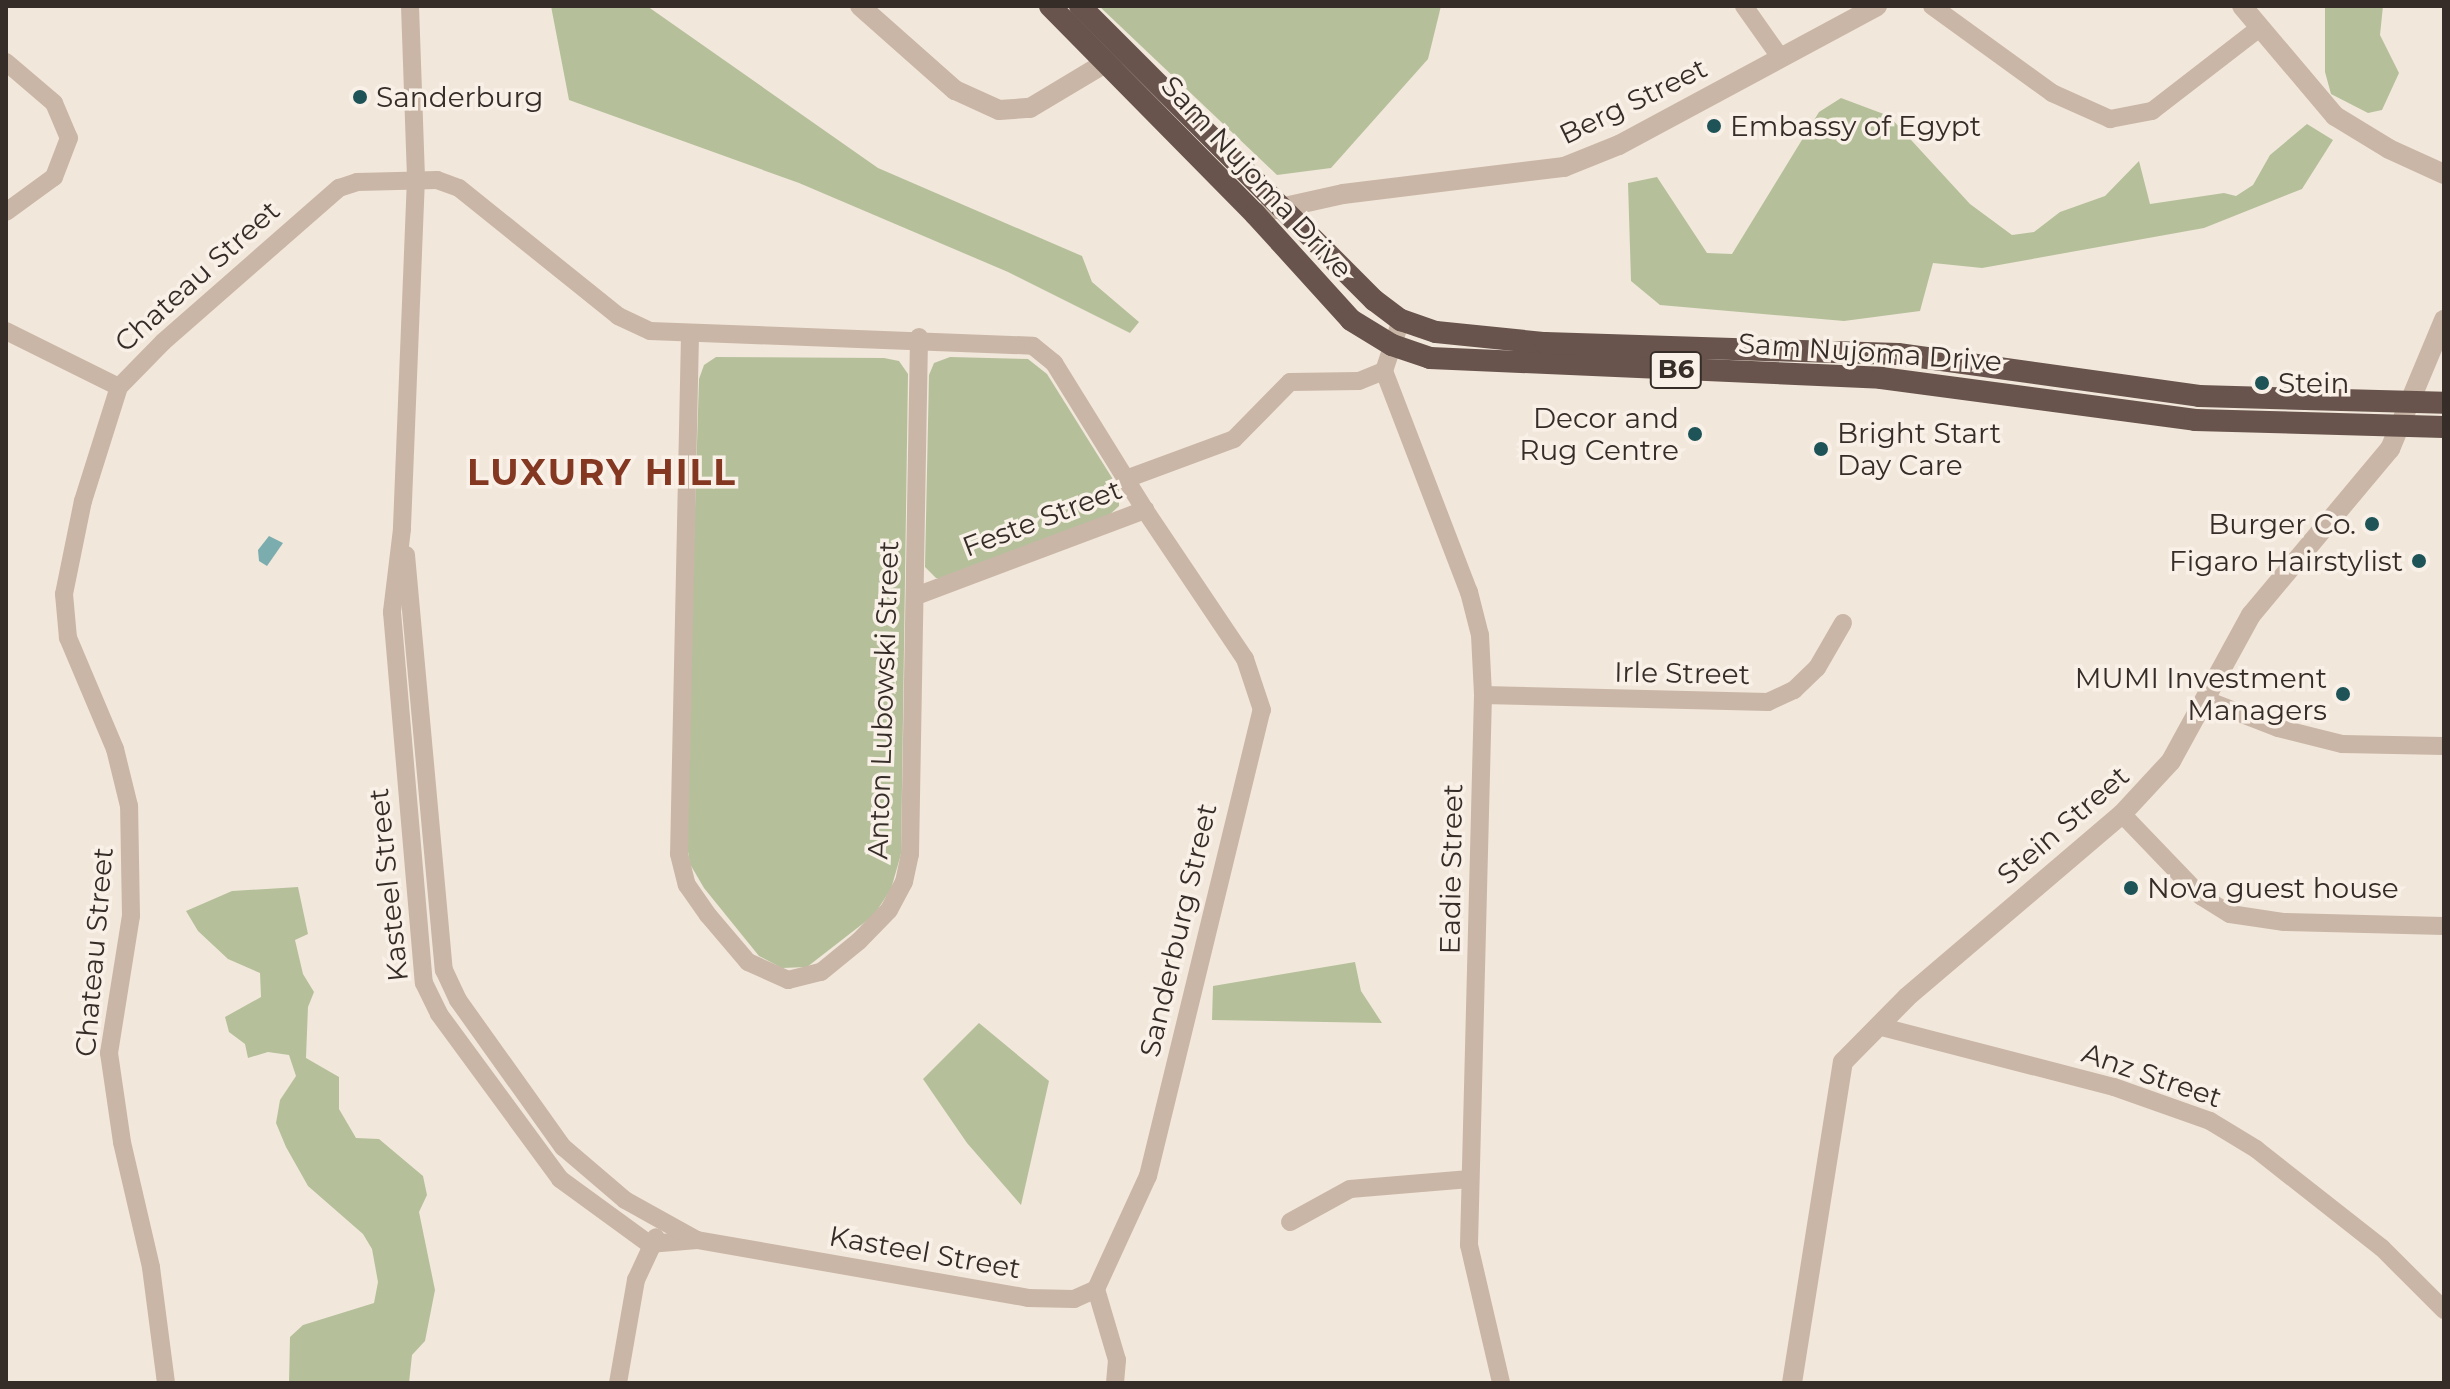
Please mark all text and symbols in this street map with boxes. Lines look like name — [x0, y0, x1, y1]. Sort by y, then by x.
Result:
street label: Berg Street — [1554, 51, 1712, 151]
street label: Sam Nujoma Drive — [1155, 69, 1359, 285]
place label: Sanderburg — [376, 80, 543, 114]
marker: Sanderburg — [351, 88, 369, 106]
place label: Embassy of Egypt — [1730, 109, 1981, 143]
marker: Embassy of Egypt — [1705, 117, 1723, 135]
street label: Chateau Street — [108, 193, 286, 359]
street label: Sam Nujoma Drive — [1737, 326, 2003, 378]
road number: B6 — [1648, 348, 1704, 392]
place label: Stein — [2278, 366, 2349, 400]
marker: Stein — [2253, 374, 2271, 392]
place label: Decor and Rug Centre — [1519, 401, 1679, 467]
place label: Bright Start Day Care — [1837, 416, 2001, 482]
marker: Decor and Rug Centre — [1686, 425, 1704, 443]
marker: Bright Start Day Care — [1812, 440, 1830, 458]
district label: LUXURY HILL — [467, 451, 737, 495]
street label: Feste Street — [958, 472, 1126, 564]
place label: Burger Co. — [2208, 507, 2356, 541]
marker: Burger Co. — [2363, 515, 2381, 533]
street label: Anton Lubowski Street — [861, 540, 905, 860]
place label: Figaro Hairstylist — [2169, 544, 2403, 578]
marker: Figaro Hairstylist — [2410, 552, 2428, 570]
street label: Irle Street — [1614, 655, 1750, 691]
place label: MUMI Investment Managers — [2075, 661, 2327, 727]
marker: MUMI Investment Managers — [2334, 685, 2352, 703]
street label: Stein Street — [1990, 759, 2136, 891]
street label: Eadie Street — [1433, 783, 1469, 955]
street label: Kasteel Street — [361, 787, 415, 983]
street label: Sanderburg Street — [1132, 800, 1224, 1060]
street label: Chateau Street — [68, 846, 120, 1058]
place label: Nova guest house — [2147, 871, 2399, 905]
marker: Nova guest house — [2122, 879, 2140, 897]
street label: Anz Street — [2078, 1035, 2226, 1115]
street label: Kasteel Street — [827, 1219, 1023, 1285]

